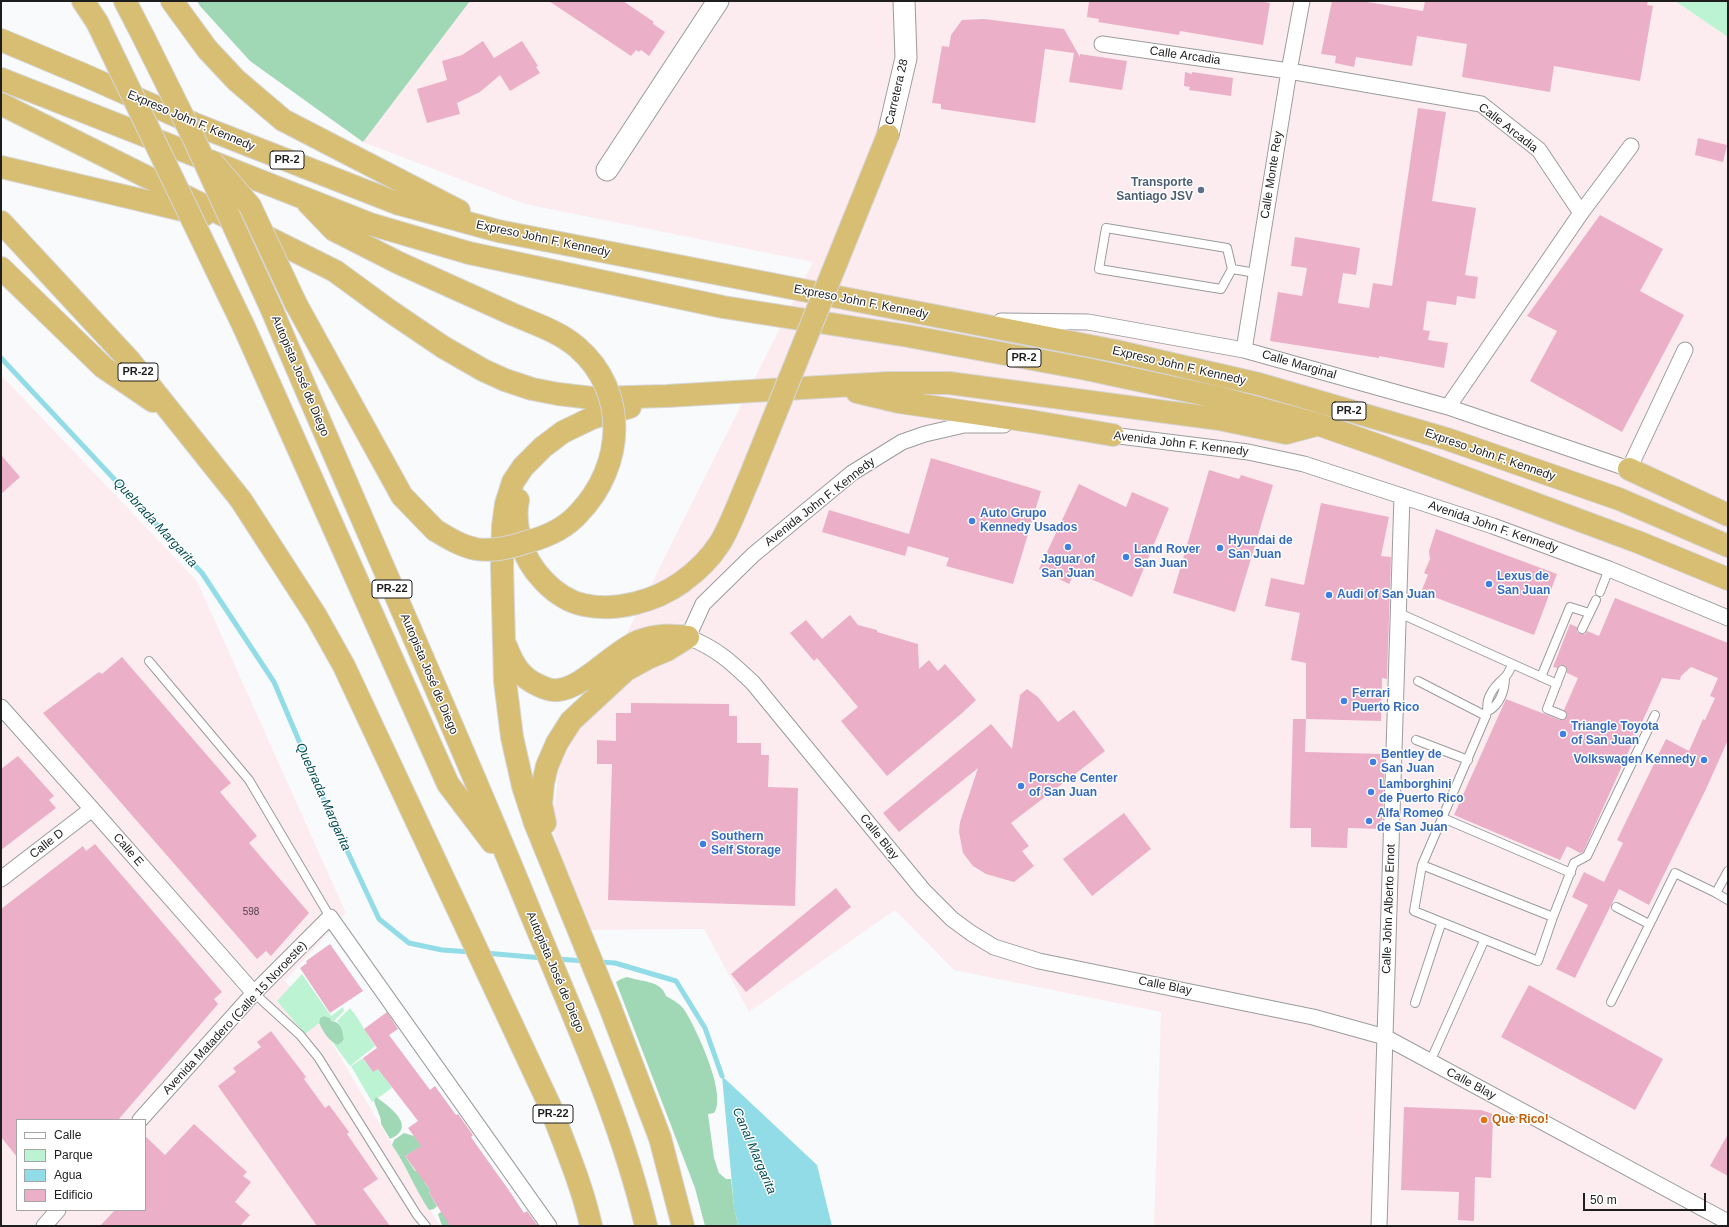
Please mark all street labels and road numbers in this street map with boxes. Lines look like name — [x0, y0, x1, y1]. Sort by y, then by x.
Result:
street label: Calle Arcadia — [1149, 44, 1221, 68]
street label: Carretera 28 — [882, 58, 912, 126]
street label: Expreso John F. Kennedy — [125, 88, 257, 154]
street label: Calle Arcadia — [1475, 100, 1541, 156]
street label: Calle Monte Rey — [1258, 130, 1286, 220]
road number: PR-2 — [270, 151, 304, 169]
street label: Expreso John F. Kennedy — [475, 218, 611, 260]
street label: Expreso John F. Kennedy — [793, 282, 929, 322]
street label: Autopista José de Diego — [268, 313, 332, 439]
street label: Expreso John F. Kennedy — [1111, 344, 1247, 388]
street label: Calle Marginal — [1260, 348, 1338, 382]
road number: PR-2 — [1007, 349, 1041, 367]
road number: PR-22 — [118, 363, 158, 381]
road number: PR-2 — [1332, 402, 1366, 420]
street label: Expreso John F. Kennedy — [1423, 426, 1557, 484]
street label: Avenida John F. Kennedy — [1113, 429, 1249, 459]
street label: Avenida John F. Kennedy — [762, 454, 878, 550]
street label: Avenida John F. Kennedy — [1426, 498, 1560, 556]
road number: PR-22 — [372, 580, 412, 598]
street label: Autopista José de Diego — [397, 611, 461, 737]
street label: Calle Blay — [856, 811, 902, 863]
street label: Calle D — [27, 826, 67, 862]
street label: Calle E — [110, 831, 146, 869]
street label: Calle John Alberto Ernot — [1380, 844, 1398, 974]
street label: Autopista José de Diego — [523, 909, 587, 1035]
street label: Avenida Matadero (Calle 15 Noroeste) — [160, 938, 310, 1098]
street label: Calle Blay — [1137, 974, 1193, 998]
street label: Calle Blay — [1444, 1065, 1498, 1103]
road number: PR-22 — [533, 1105, 573, 1123]

